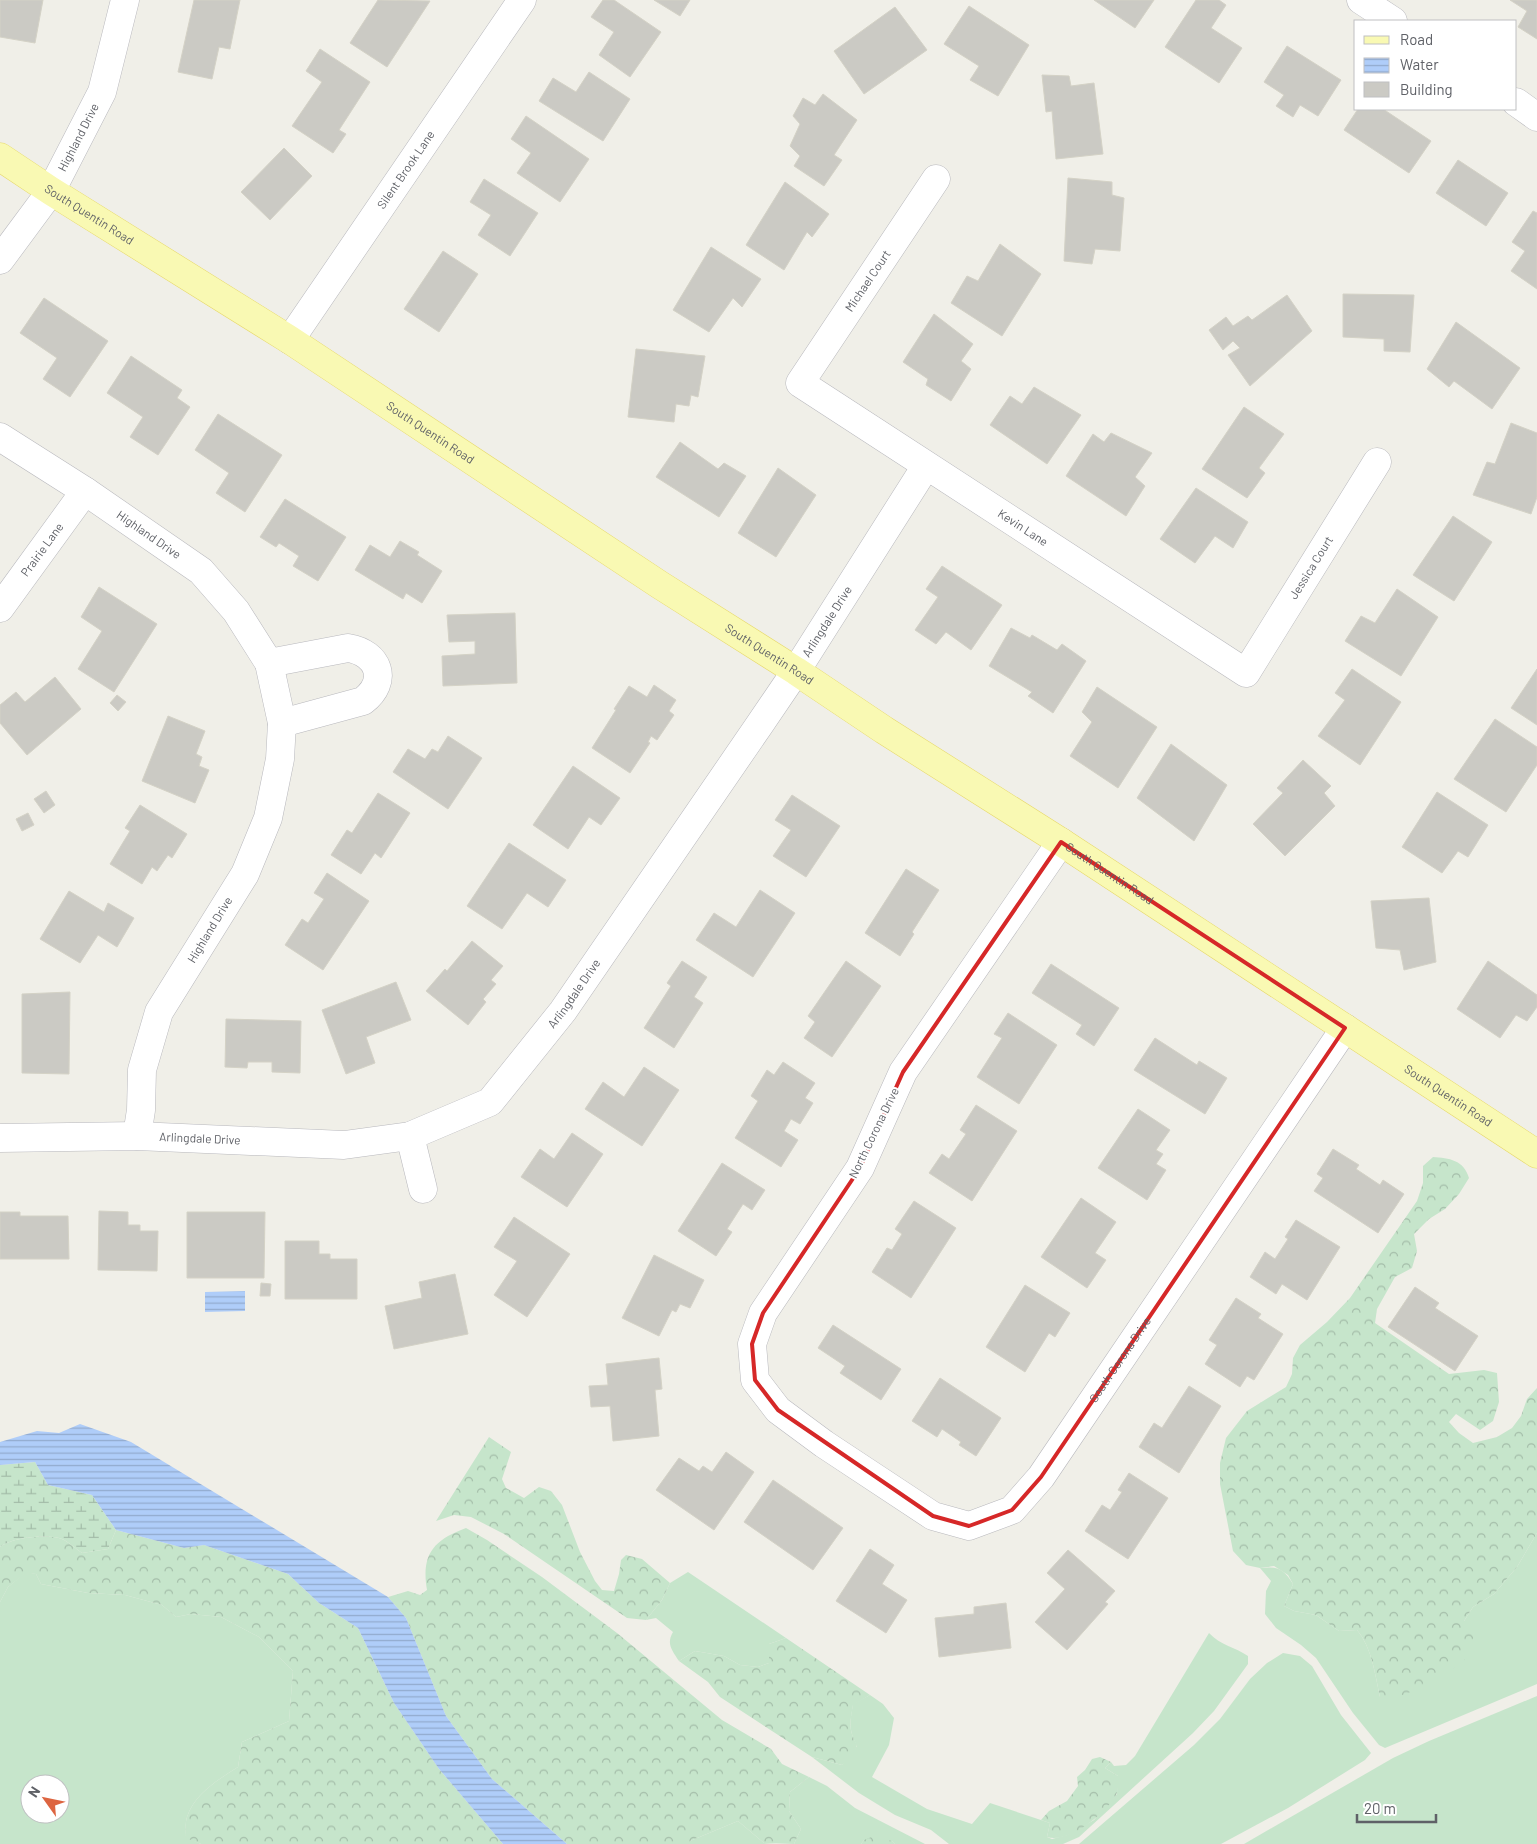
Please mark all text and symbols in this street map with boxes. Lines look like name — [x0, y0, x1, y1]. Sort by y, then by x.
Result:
legend — [1354, 20, 1517, 110]
text: Road — [1400, 30, 1433, 48]
text: Water — [1400, 55, 1439, 73]
text: Building — [1400, 80, 1453, 98]
street label: Highland Drive — [54, 101, 101, 174]
street label: Silent Brook Lane — [374, 127, 437, 211]
street label: South Quentin Road — [42, 181, 137, 247]
street label: Michael Court — [841, 247, 893, 314]
street label: South Quentin Road — [384, 398, 477, 466]
street label: Kevin Lane — [996, 506, 1051, 548]
street label: Highland Drive — [114, 507, 184, 561]
street label: Prairie Lane — [17, 520, 66, 579]
street label: Jessica Court — [1286, 533, 1335, 601]
street label: Arlingdale Drive — [799, 583, 854, 659]
street label: South Quentin Road — [723, 620, 817, 687]
street label: South Quentin Road — [1063, 839, 1157, 907]
street label: Highland Drive — [184, 894, 234, 965]
street label: Arlingdale Drive — [544, 956, 603, 1030]
street label: South Quentin Road — [1402, 1061, 1495, 1129]
street label: North Corona Drive — [845, 1085, 901, 1180]
street label: Arlingdale Drive — [159, 1129, 241, 1146]
street label: South Corona Drive — [1086, 1314, 1153, 1404]
north arrow — [20, 1774, 70, 1824]
text: N — [24, 1783, 43, 1800]
scale bar — [1357, 1792, 1436, 1824]
text: 20 m — [1364, 1799, 1396, 1817]

